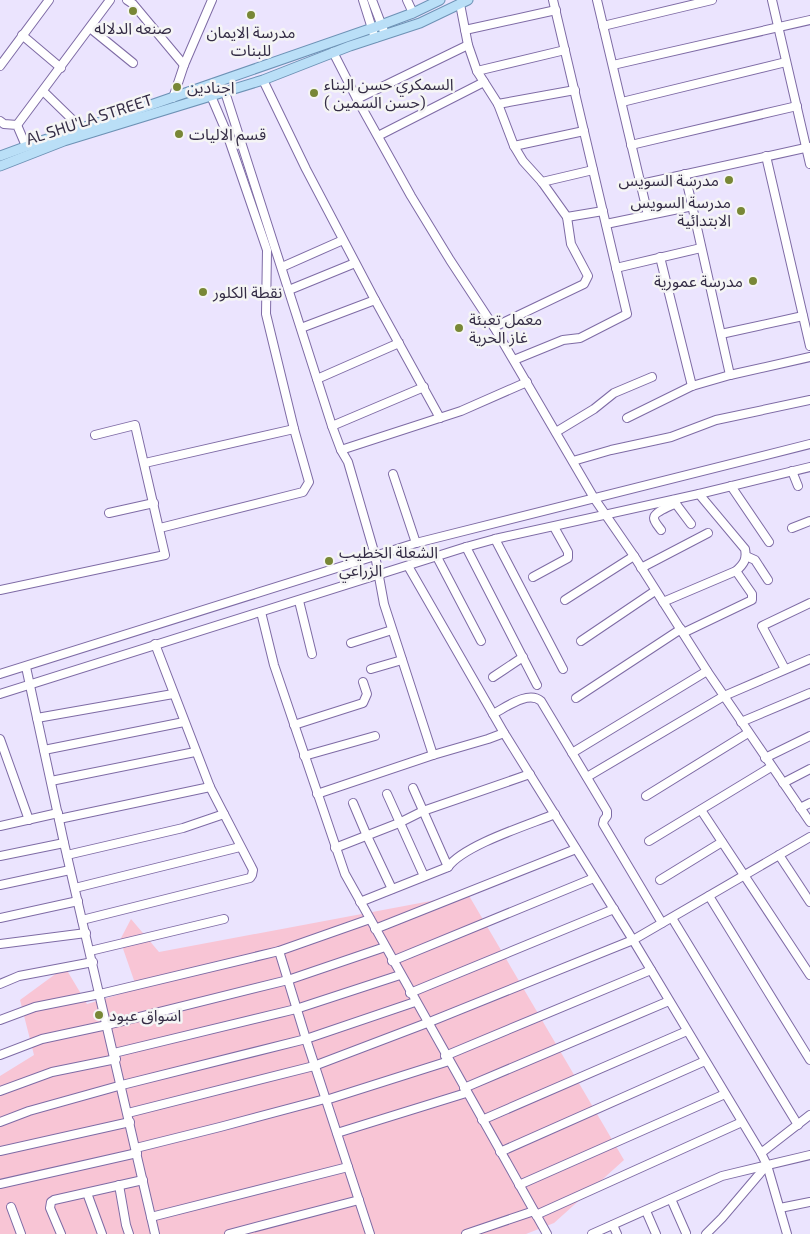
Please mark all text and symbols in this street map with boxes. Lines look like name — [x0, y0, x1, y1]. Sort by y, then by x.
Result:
marker: صنعه الدلاله — [127, 5, 139, 17]
marker: مدرسة الايمان للبنات — [245, 9, 257, 21]
place label: صنعه الدلاله — [94, 18, 172, 37]
place label: مدرسة الايمان للبنات — [207, 22, 295, 59]
place label: السمكري حسن البناء ( حسن السمين) — [324, 74, 453, 112]
place label: اجنادين — [187, 77, 234, 97]
marker: اجنادين — [171, 81, 183, 93]
marker: السمكري حسن البناء ( حسن السمين) — [308, 87, 320, 99]
street label: AL SHU'LA STREET — [23, 89, 154, 148]
place label: قسم الاليات — [189, 124, 266, 147]
marker: قسم الاليات — [173, 128, 185, 140]
place label: مدرسة السويس — [619, 170, 719, 190]
marker: مدرسة السويس — [723, 174, 735, 186]
place label: مدرسة السويس الابتدائية — [631, 192, 731, 229]
marker: مدرسة السويس الابتدائية — [735, 205, 747, 217]
place label: مدرسة عمورية — [654, 271, 743, 291]
marker: مدرسة عمورية — [747, 275, 759, 287]
place label: نقطة الكلور — [212, 282, 282, 302]
marker: نقطة الكلور — [197, 286, 209, 298]
place label: معمل تعبئة غاز الحرية — [469, 309, 542, 347]
marker: معمل تعبئة غاز الحرية — [453, 322, 465, 334]
place label: الشعلة الخطيب الزراعي — [339, 542, 438, 583]
marker: الشعلة الخطيب الزراعي — [323, 555, 335, 567]
place label: اسواق عبود — [109, 1005, 181, 1025]
marker: اسواق عبود — [93, 1009, 105, 1021]

